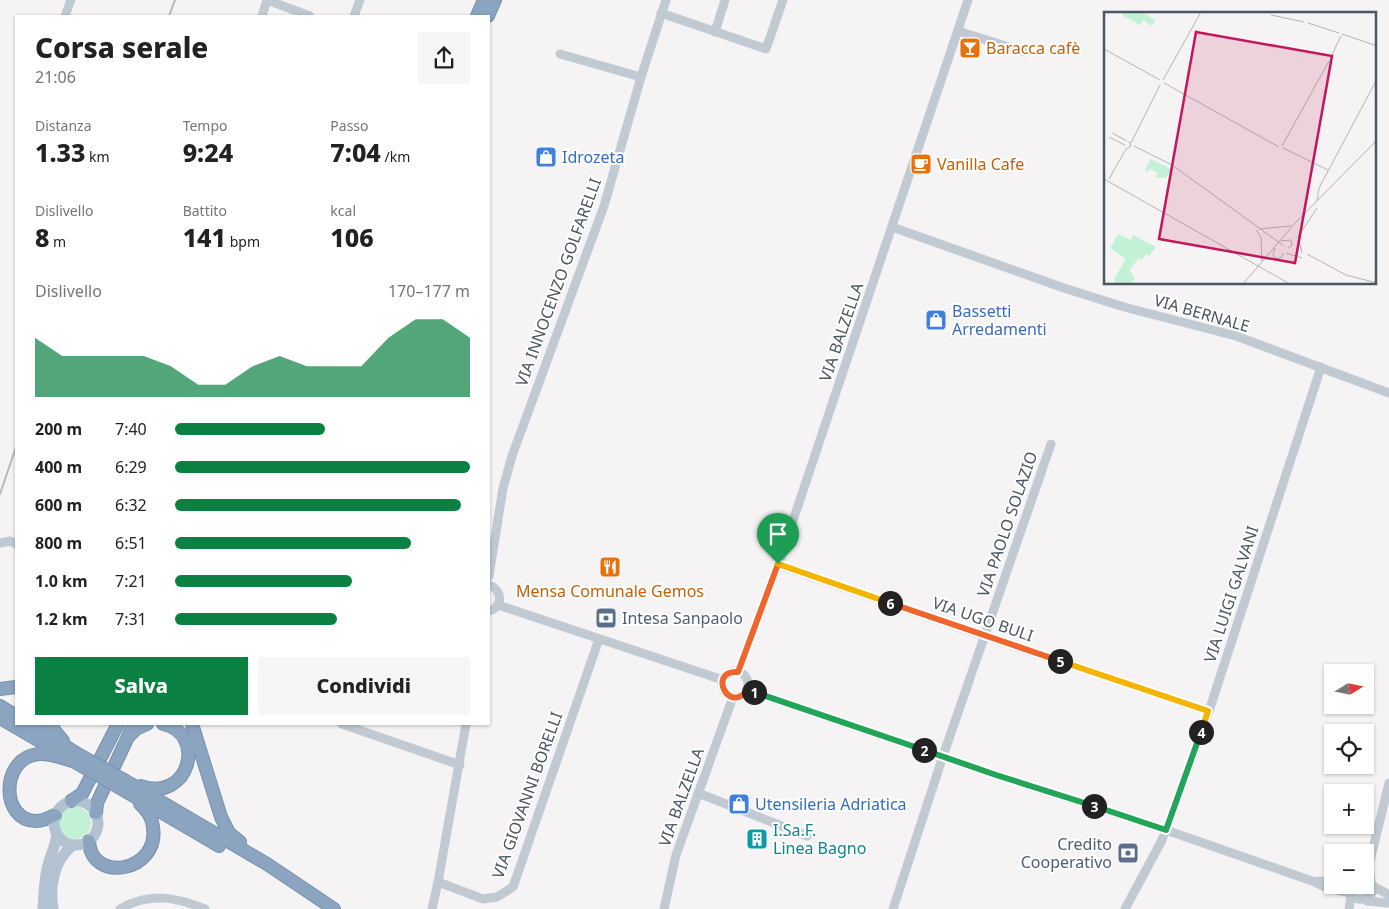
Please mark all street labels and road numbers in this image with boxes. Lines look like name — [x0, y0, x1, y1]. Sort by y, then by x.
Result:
street label: VIA INNOCENZO GOLFARELLI — [510, 175, 606, 389]
street label: VIA BALZELLA — [814, 279, 868, 384]
street label: VIA BERNALE — [1152, 289, 1252, 337]
street label: VIA PAOLO SOLAZIO — [972, 448, 1042, 600]
street label: VIA LUIGI GALVANI — [1198, 523, 1264, 665]
street label: VIA UGO BULI — [930, 591, 1036, 647]
street label: VIA GIOVANNI BORELLI — [487, 709, 567, 881]
street label: VIA BALZELLA — [653, 744, 709, 849]

